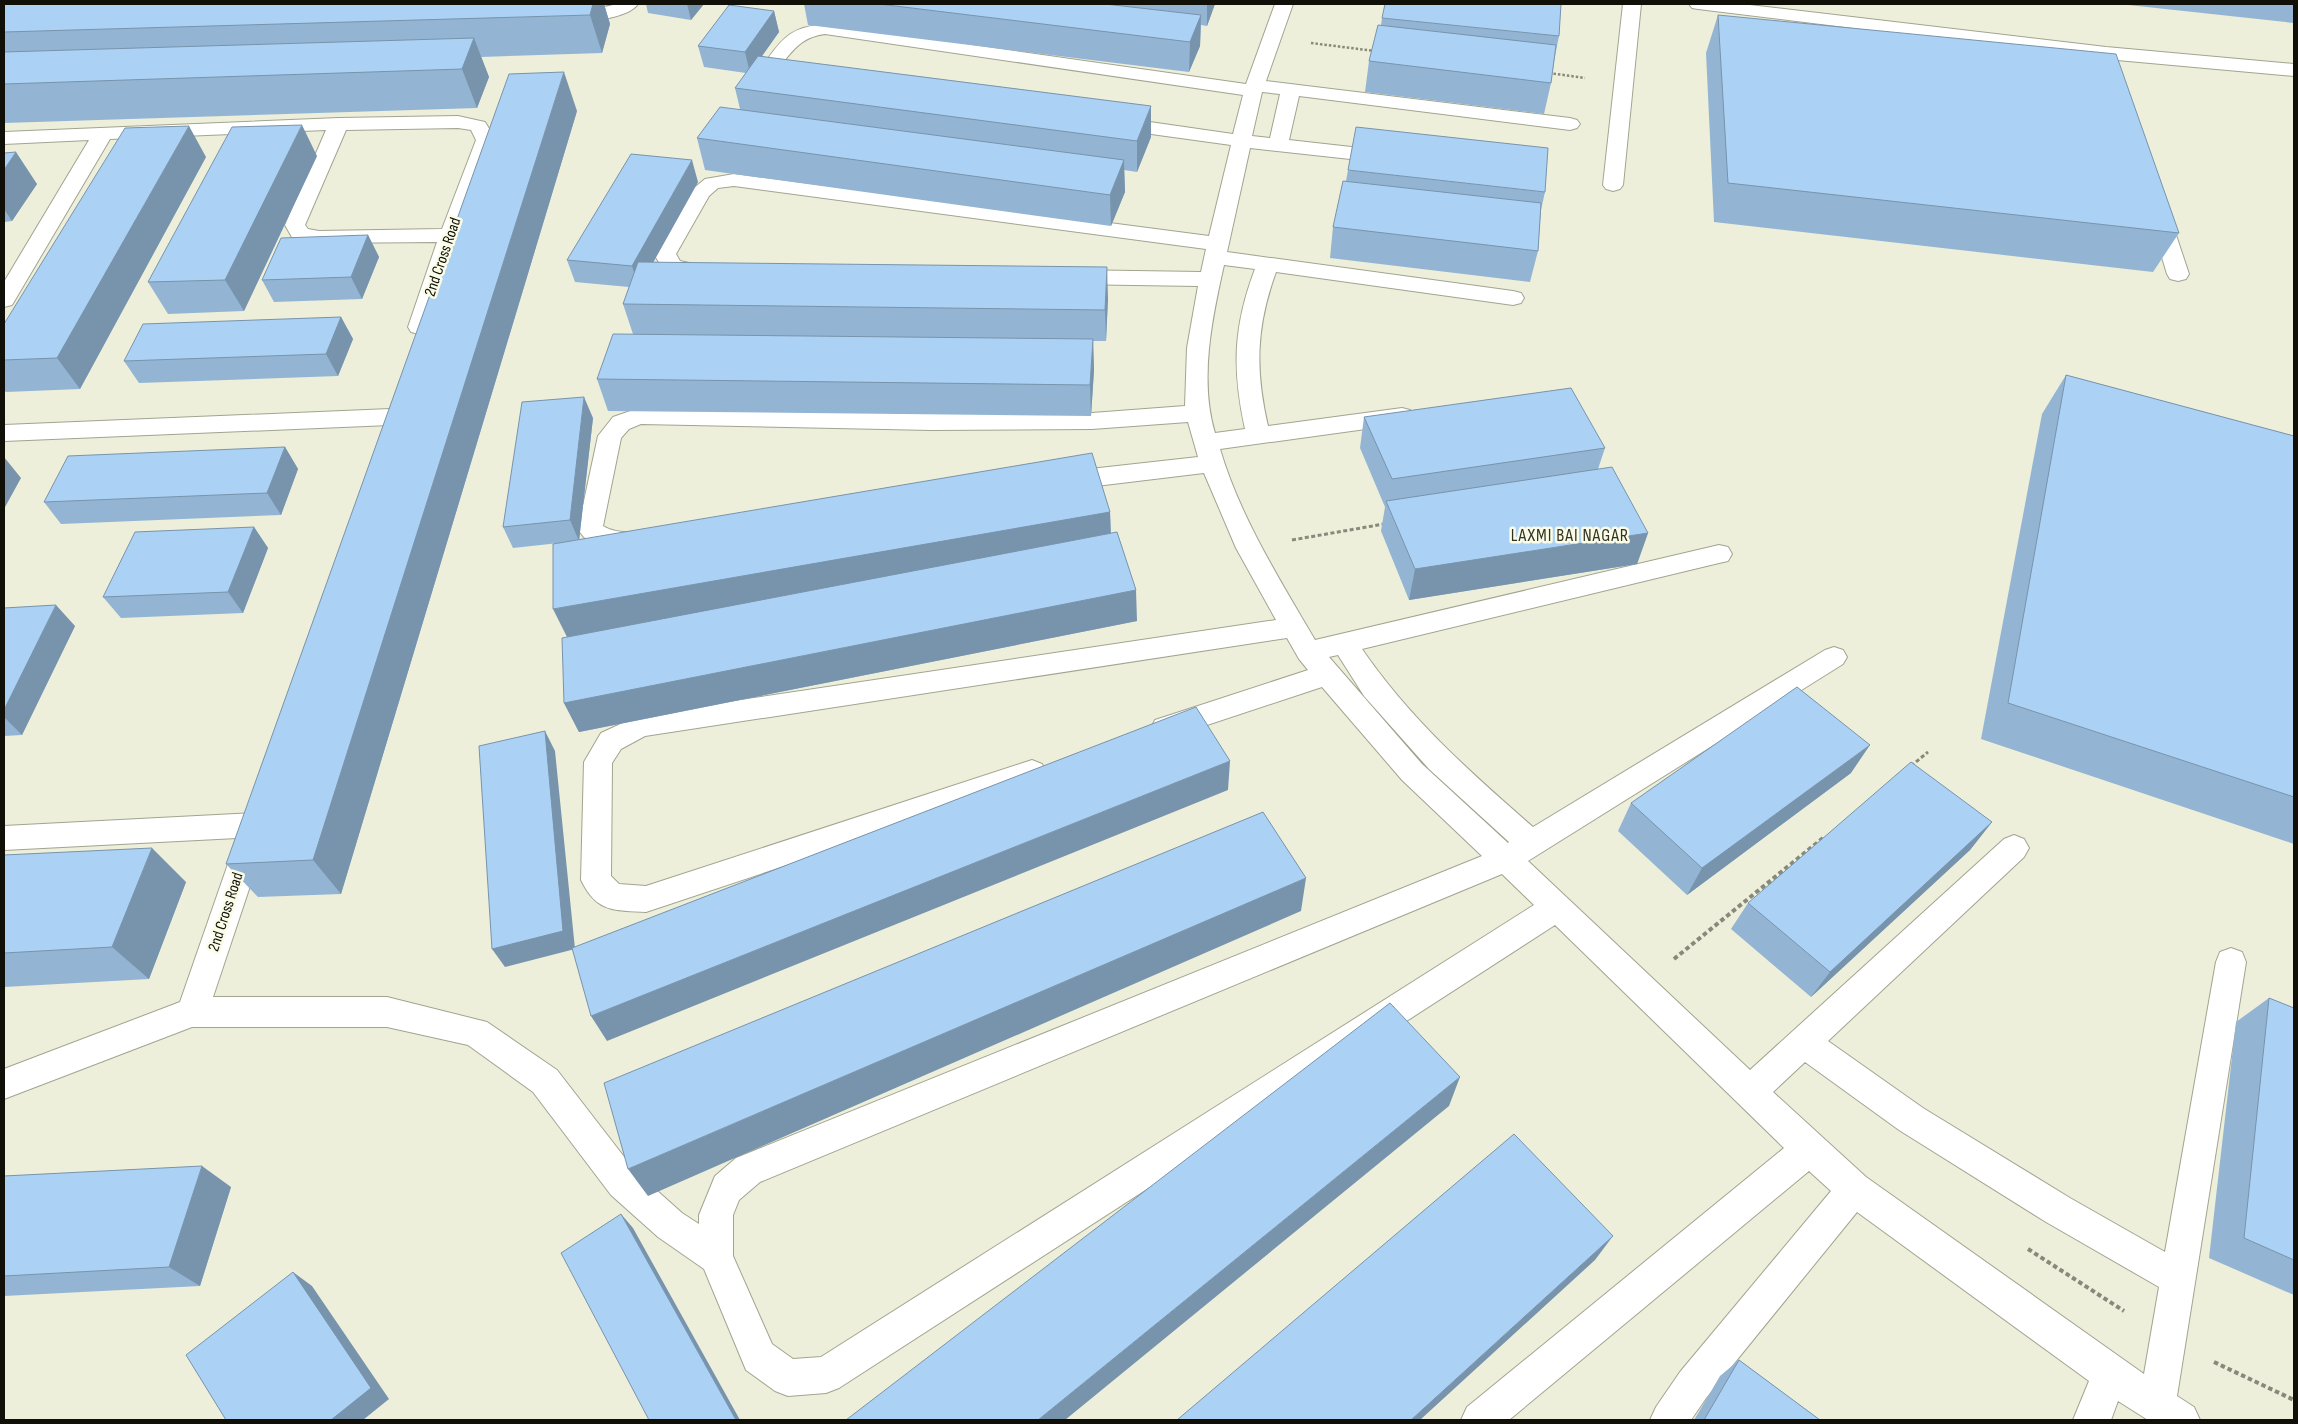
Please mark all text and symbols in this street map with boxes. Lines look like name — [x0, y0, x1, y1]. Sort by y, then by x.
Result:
street label: 2nd Cross Road — [421, 215, 465, 299]
district label: LAXMI BAI NAGAR — [1511, 525, 1629, 546]
street label: 2nd Cross Road — [204, 870, 248, 954]

